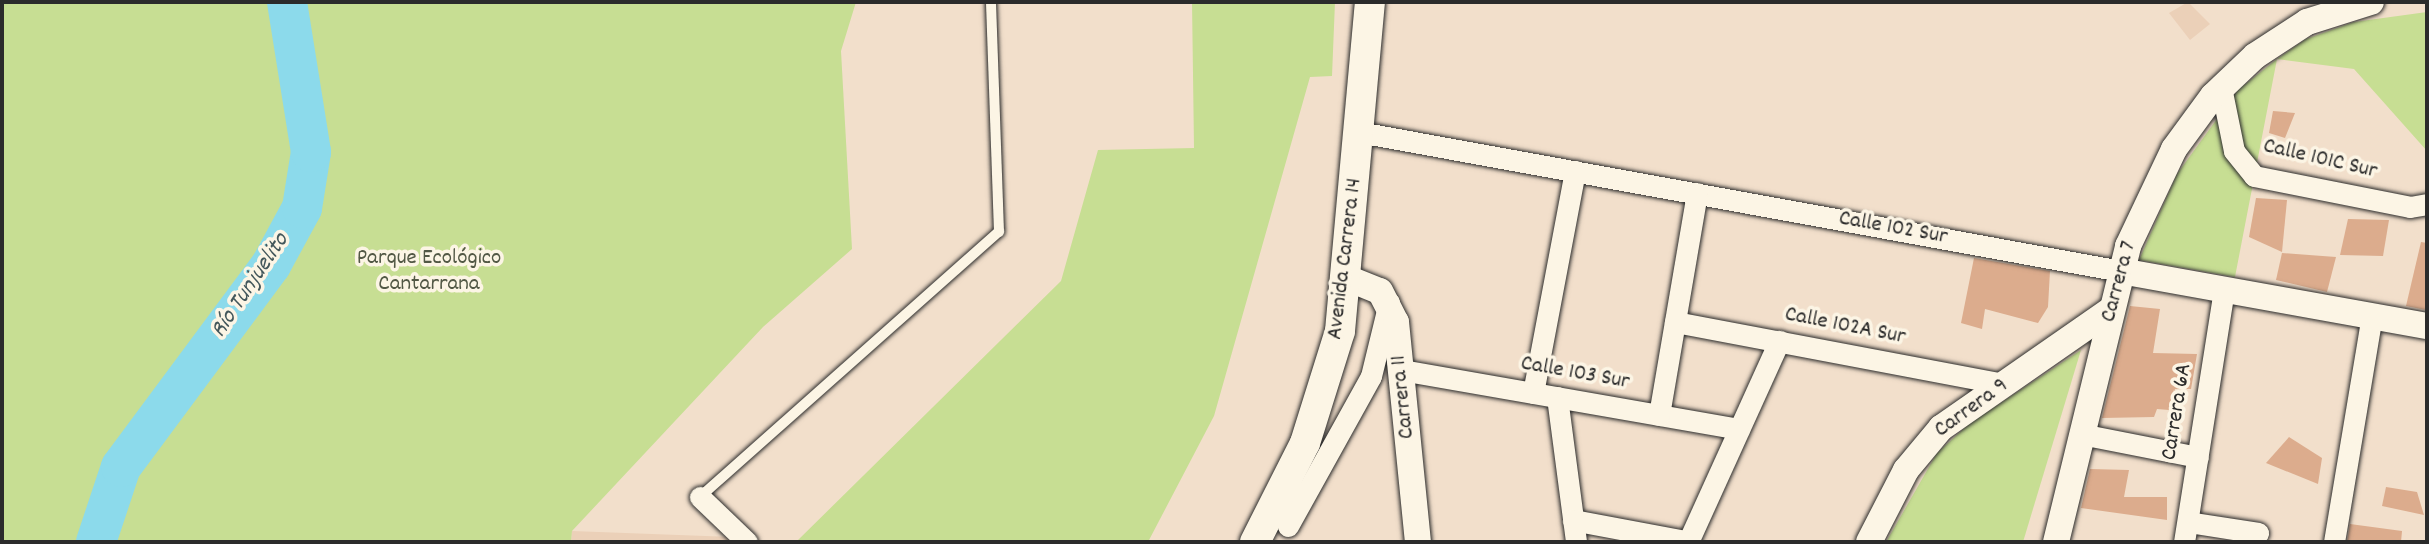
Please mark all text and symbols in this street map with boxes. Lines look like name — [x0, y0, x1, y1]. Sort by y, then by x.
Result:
street label: Calle 101C Sur — [2260, 133, 2380, 187]
street label: Avenida Carrera 14 — [1322, 177, 1370, 341]
street label: Calle 102 Sur — [1836, 206, 1950, 252]
water label: Río Tunjuelito — [205, 228, 297, 344]
street label: Carrera 7 — [2096, 238, 2144, 326]
park label: Parque Ecológico Cantarrana — [357, 245, 501, 299]
street label: Calle 102A Sur — [1782, 302, 1908, 352]
street label: Calle 103 Sur — [1518, 351, 1632, 397]
street label: Carrera 11 — [1386, 354, 1422, 440]
street label: Carrera 6A — [2157, 362, 2199, 462]
street label: Carrera 9 — [1930, 373, 2014, 445]

